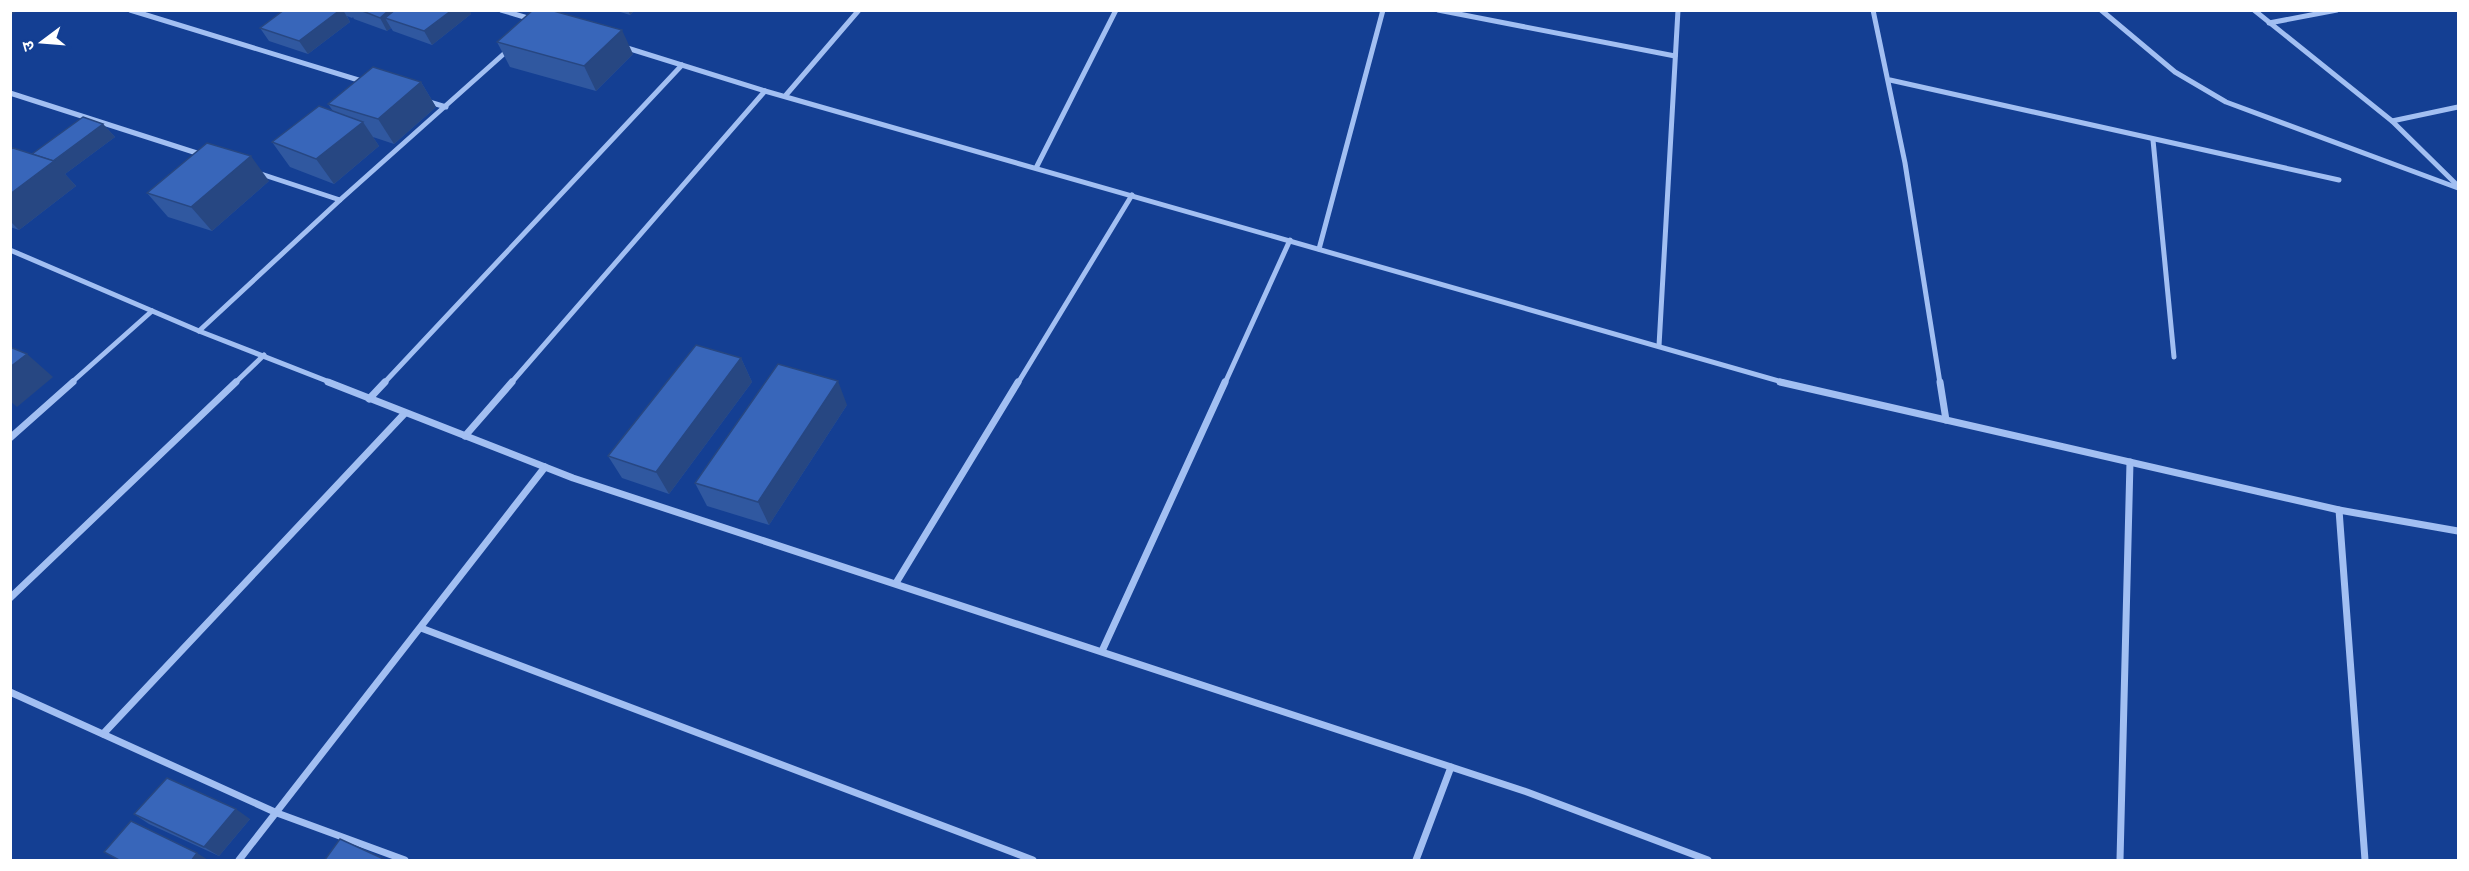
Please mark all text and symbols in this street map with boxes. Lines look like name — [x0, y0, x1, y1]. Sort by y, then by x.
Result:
north arrow — [12, 12, 72, 72]
text: उ — [18, 38, 40, 53]

